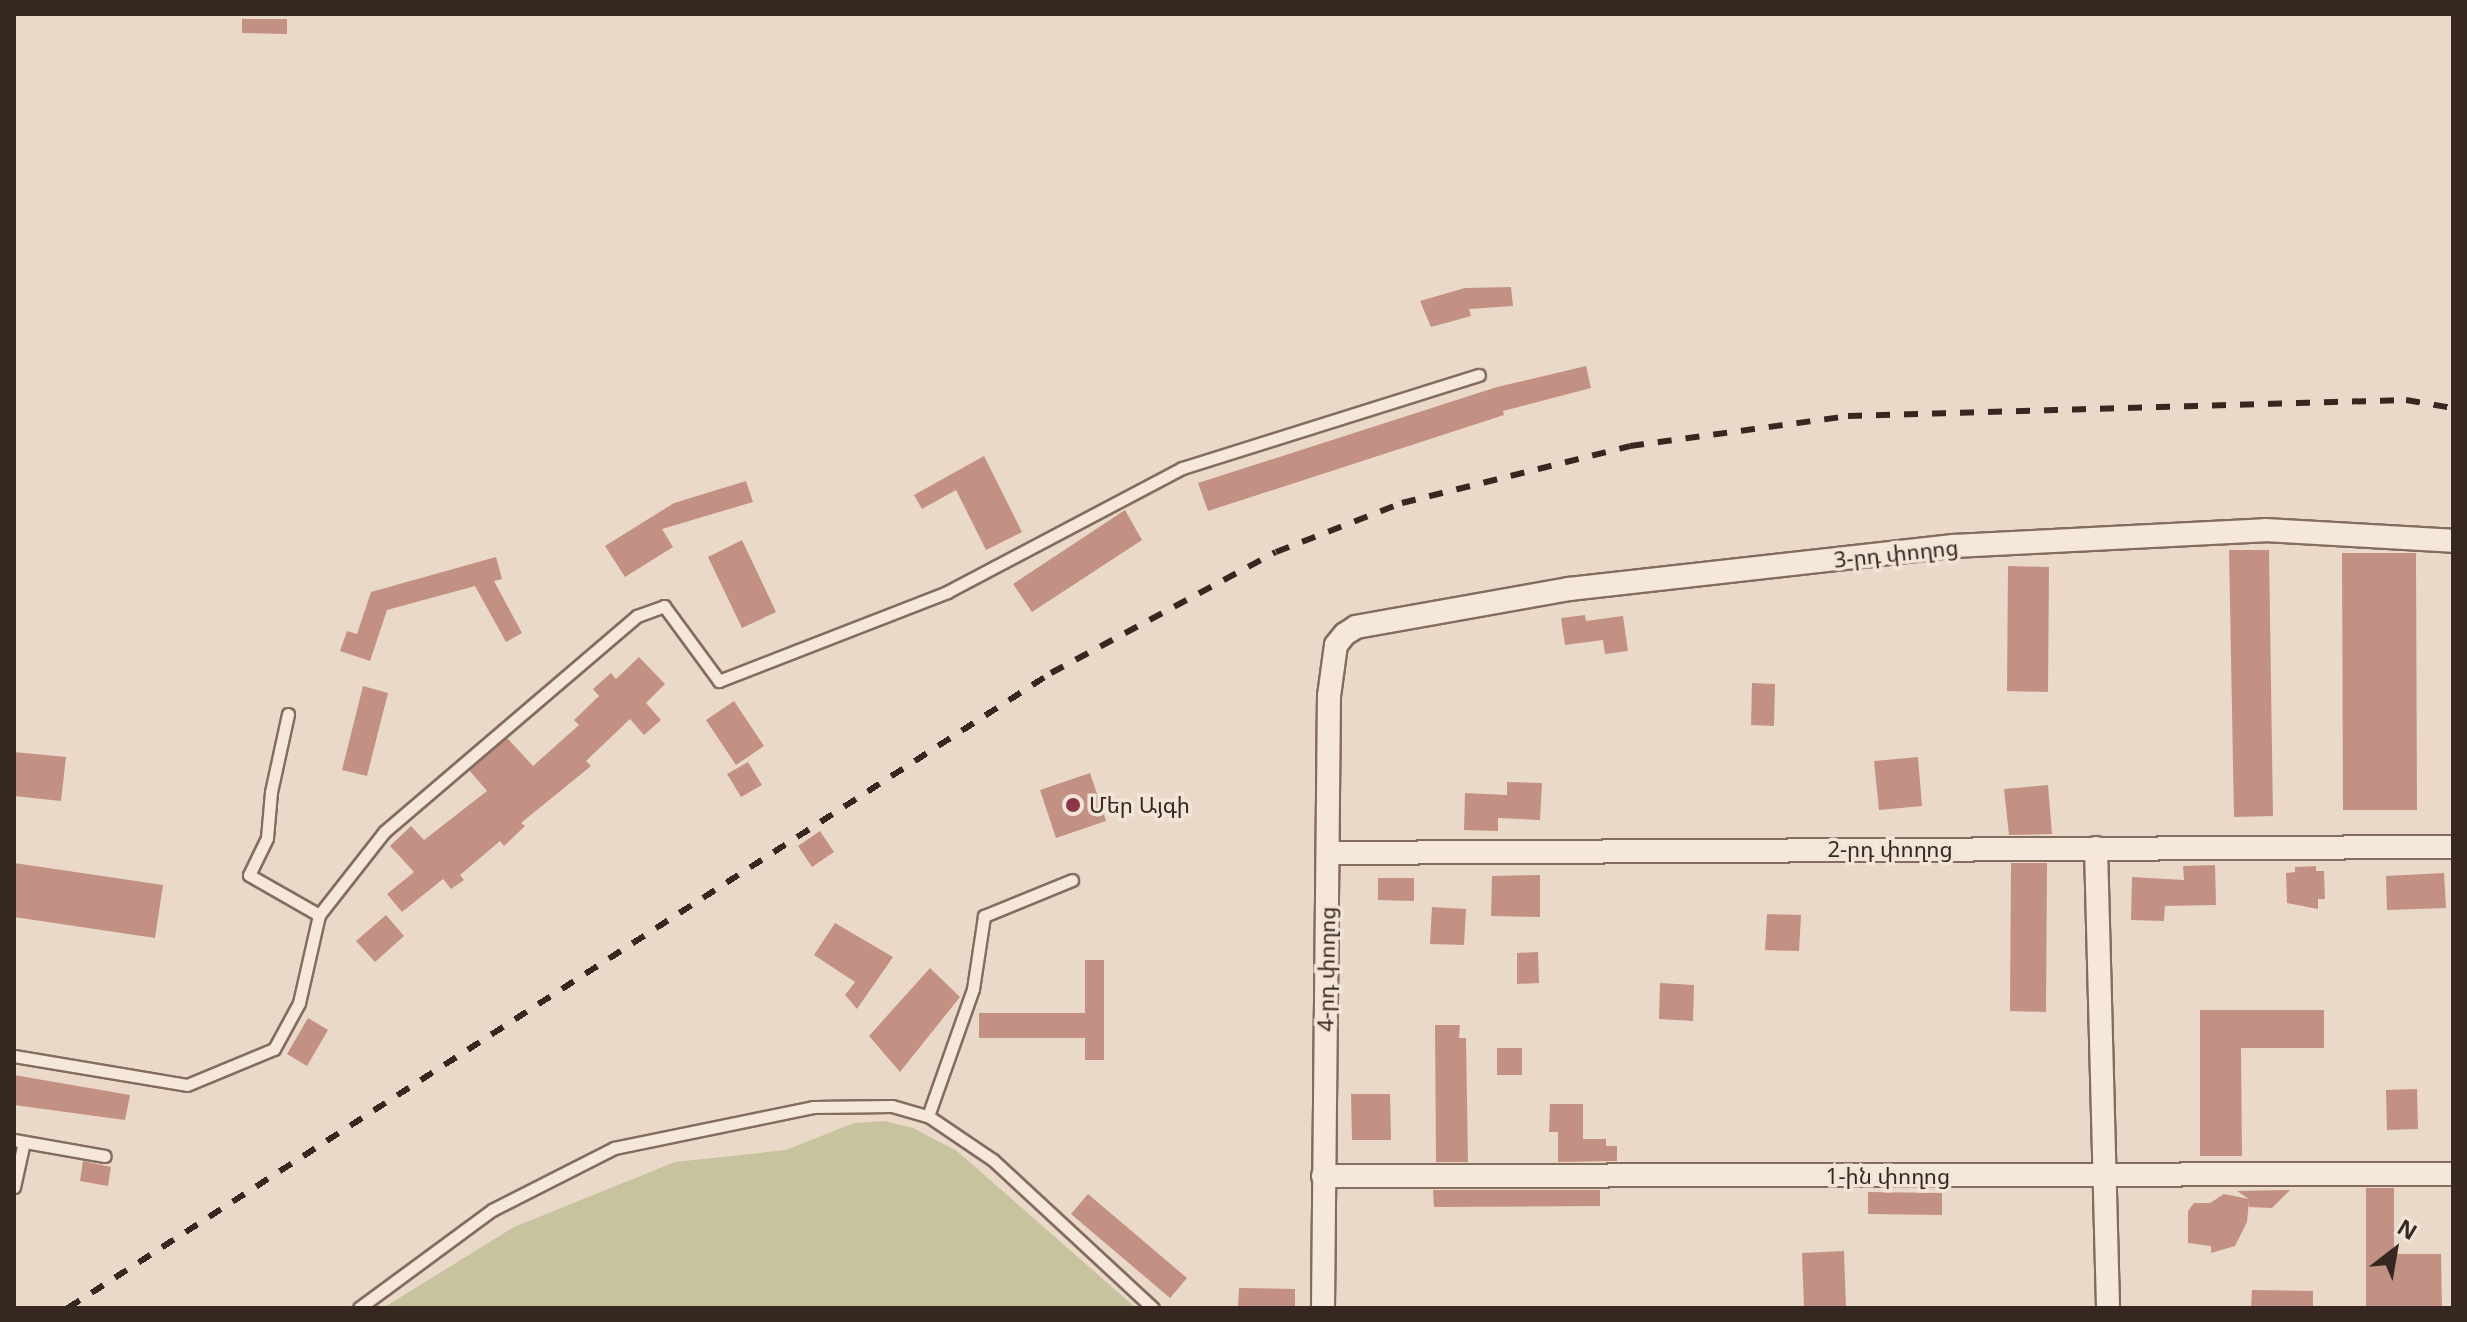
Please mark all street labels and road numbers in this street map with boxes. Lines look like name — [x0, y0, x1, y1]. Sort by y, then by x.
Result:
street label: 3-րդ փողոց — [1832, 533, 1960, 573]
street label: 2-րդ փողոց — [1827, 836, 1953, 862]
street label: 4-րդ փողոց — [1312, 906, 1340, 1032]
street label: 1-ին փողոց — [1826, 1163, 1950, 1189]

